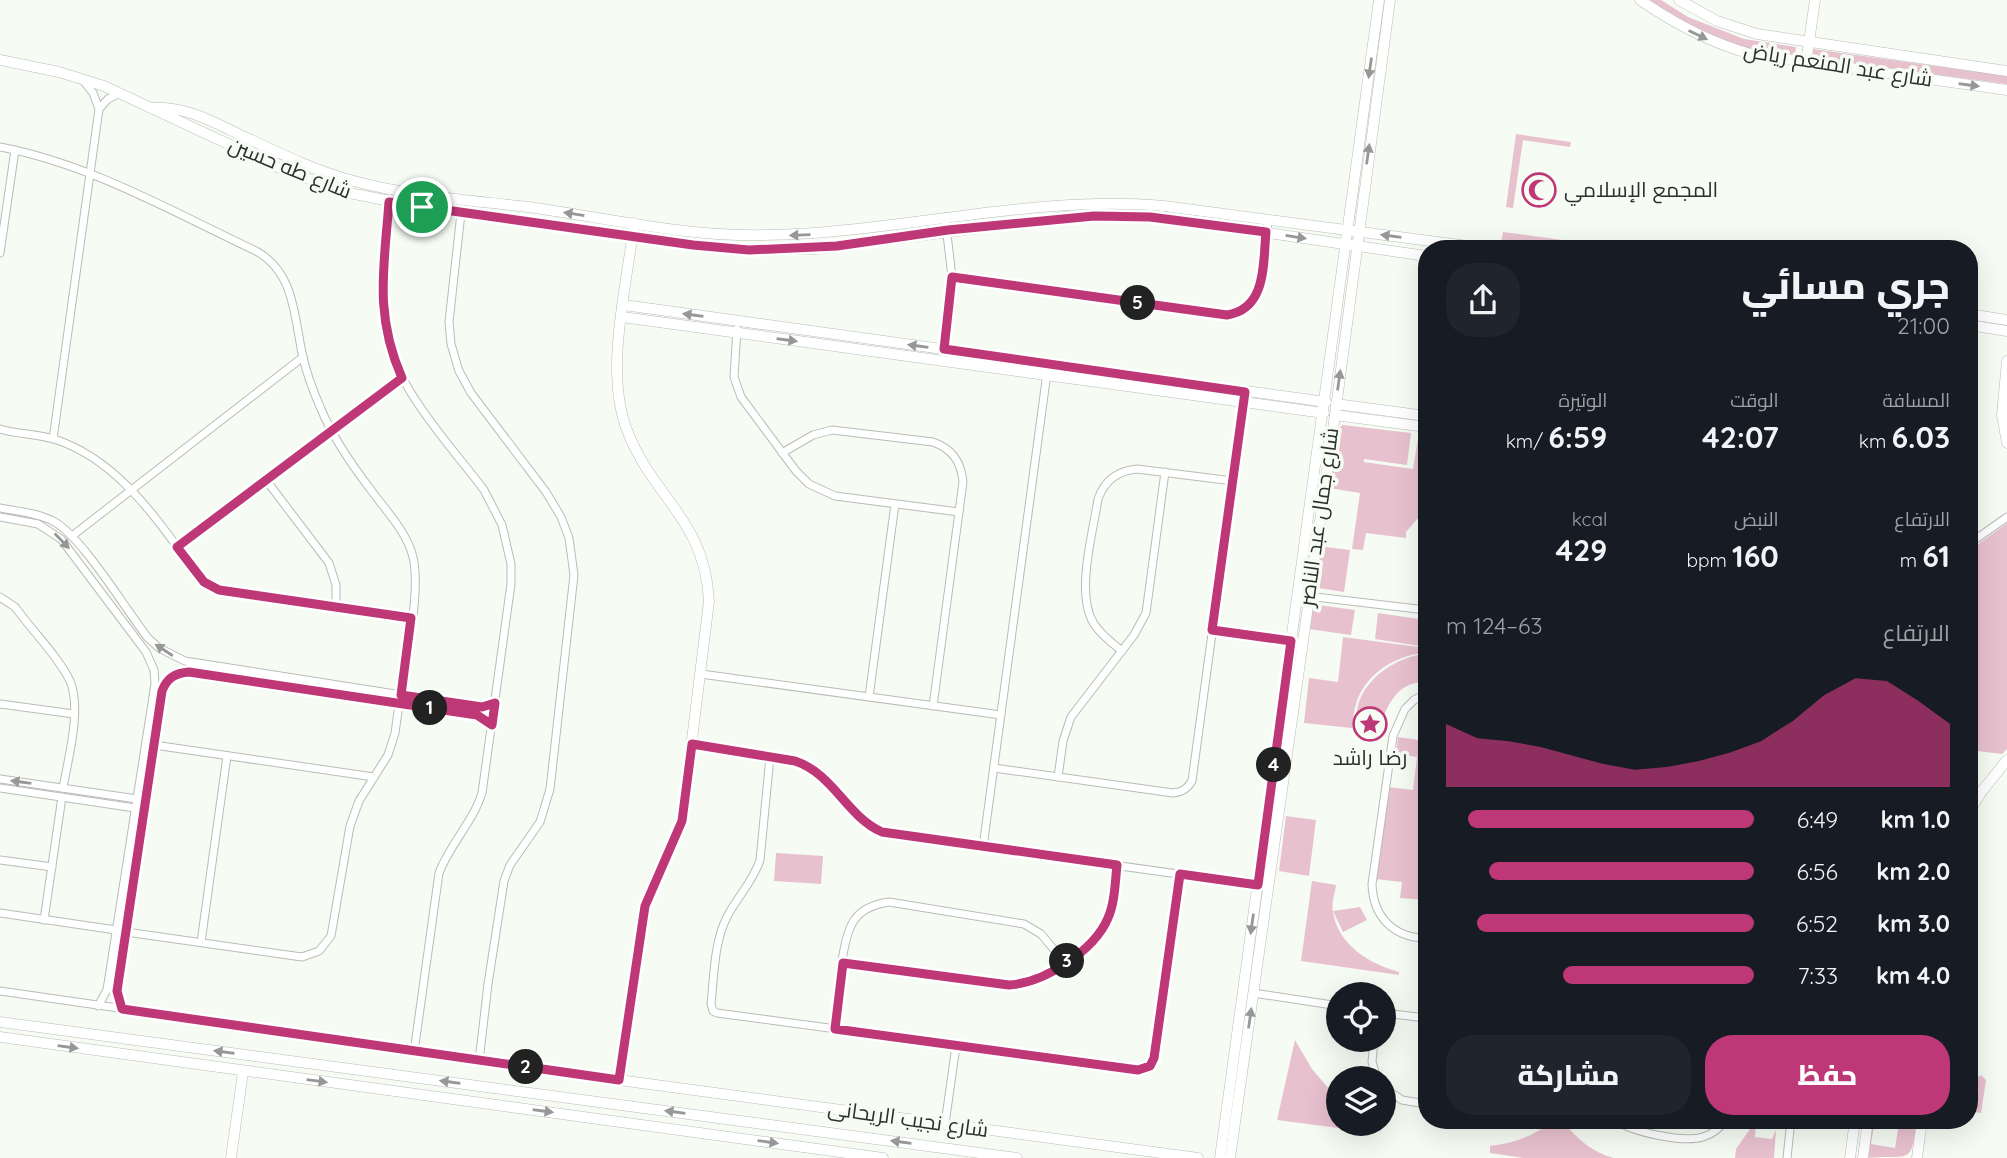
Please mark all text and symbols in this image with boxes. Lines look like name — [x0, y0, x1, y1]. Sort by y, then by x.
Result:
one-way arrow — [1688, 30, 1708, 41]
street label: شارع عبد المنعم رياض — [1742, 36, 1934, 94]
one-way arrow — [1364, 57, 1375, 79]
one-way arrow — [1958, 80, 1980, 91]
street label: شارع طه حسين — [224, 131, 356, 205]
one-way arrow — [1363, 143, 1374, 165]
mosque icon: المجمع الإسلامي — [1520, 171, 1558, 209]
place label: المجمع الإسلامي — [1564, 176, 1718, 206]
pin — [392, 177, 452, 237]
icon: arrive — [403, 188, 441, 226]
one-way arrow — [563, 208, 585, 219]
one-way arrow — [789, 229, 811, 240]
one-way arrow — [1380, 231, 1402, 242]
one-way arrow — [1285, 232, 1307, 243]
text: جري مسائي — [1741, 261, 1950, 309]
button: share — [1446, 263, 1520, 337]
pin: 5 — [1120, 286, 1156, 320]
text: 5 — [1132, 290, 1143, 314]
one-way arrow — [682, 309, 704, 320]
text: 21:00 — [1897, 311, 1950, 340]
one-way arrow — [776, 335, 798, 346]
one-way arrow — [907, 340, 929, 351]
one-way arrow — [1334, 369, 1345, 391]
text: الوتيرة — [1559, 388, 1607, 412]
text: الوقت — [1730, 388, 1779, 412]
text: المسافة — [1882, 388, 1950, 412]
text: 6:59 — [1548, 418, 1607, 456]
text: 42:07 — [1702, 418, 1779, 456]
text: 6.03 — [1891, 418, 1950, 456]
street label: شارع جمال عبد الناصر — [1292, 426, 1345, 609]
text: /km — [1506, 429, 1548, 453]
text: km — [1859, 429, 1891, 453]
text: kcal — [1572, 507, 1607, 531]
text: النبض — [1734, 507, 1779, 531]
text: الارتفاع — [1894, 507, 1950, 531]
text: 429 — [1556, 531, 1607, 569]
one-way arrow — [53, 533, 70, 550]
text: 160 — [1732, 537, 1779, 575]
text: 61 — [1922, 537, 1950, 575]
text: bpm — [1686, 548, 1732, 572]
text: m — [1900, 548, 1922, 572]
text: 63–124 m — [1446, 611, 1542, 640]
text: الارتفاع — [1883, 618, 1950, 647]
one-way arrow — [155, 644, 174, 657]
pin: 1 — [412, 690, 448, 726]
text: 1 — [426, 695, 433, 719]
place icon: رضا راشد — [1351, 705, 1389, 743]
place label: رضا راشد — [1333, 744, 1407, 770]
pin: 4 — [1256, 748, 1292, 782]
text: 4 — [1268, 752, 1279, 776]
one-way arrow — [10, 776, 32, 787]
text: 6:49 — [1797, 805, 1838, 834]
text: 1.0 km — [1880, 805, 1950, 834]
text: 6:56 — [1796, 857, 1838, 886]
text: 2.0 km — [1876, 857, 1950, 886]
text: 6:52 — [1796, 909, 1838, 938]
text: 3.0 km — [1877, 909, 1950, 938]
one-way arrow — [1246, 913, 1257, 935]
pin: 3 — [1050, 944, 1084, 978]
text: 3 — [1061, 948, 1072, 972]
text: 7:33 — [1798, 961, 1838, 990]
text: 4.0 km — [1876, 961, 1950, 990]
map controls — [1326, 982, 1396, 1136]
button: locate — [1326, 982, 1396, 1052]
one-way arrow — [1244, 1006, 1255, 1028]
button: مشاركة — [1446, 1035, 1691, 1115]
button: حفظ — [1705, 1035, 1950, 1115]
one-way arrow — [57, 1041, 79, 1052]
one-way arrow — [213, 1046, 235, 1057]
pin: 2 — [508, 1050, 544, 1084]
text: 2 — [520, 1054, 531, 1078]
button: layers — [1326, 1066, 1396, 1136]
one-way arrow — [306, 1076, 328, 1087]
one-way arrow — [439, 1077, 461, 1088]
street label: شارع نجيب الريحانى — [826, 1094, 990, 1144]
one-way arrow — [532, 1106, 554, 1117]
one-way arrow — [664, 1107, 686, 1118]
one-way arrow — [757, 1137, 779, 1148]
one-way arrow — [890, 1137, 912, 1148]

